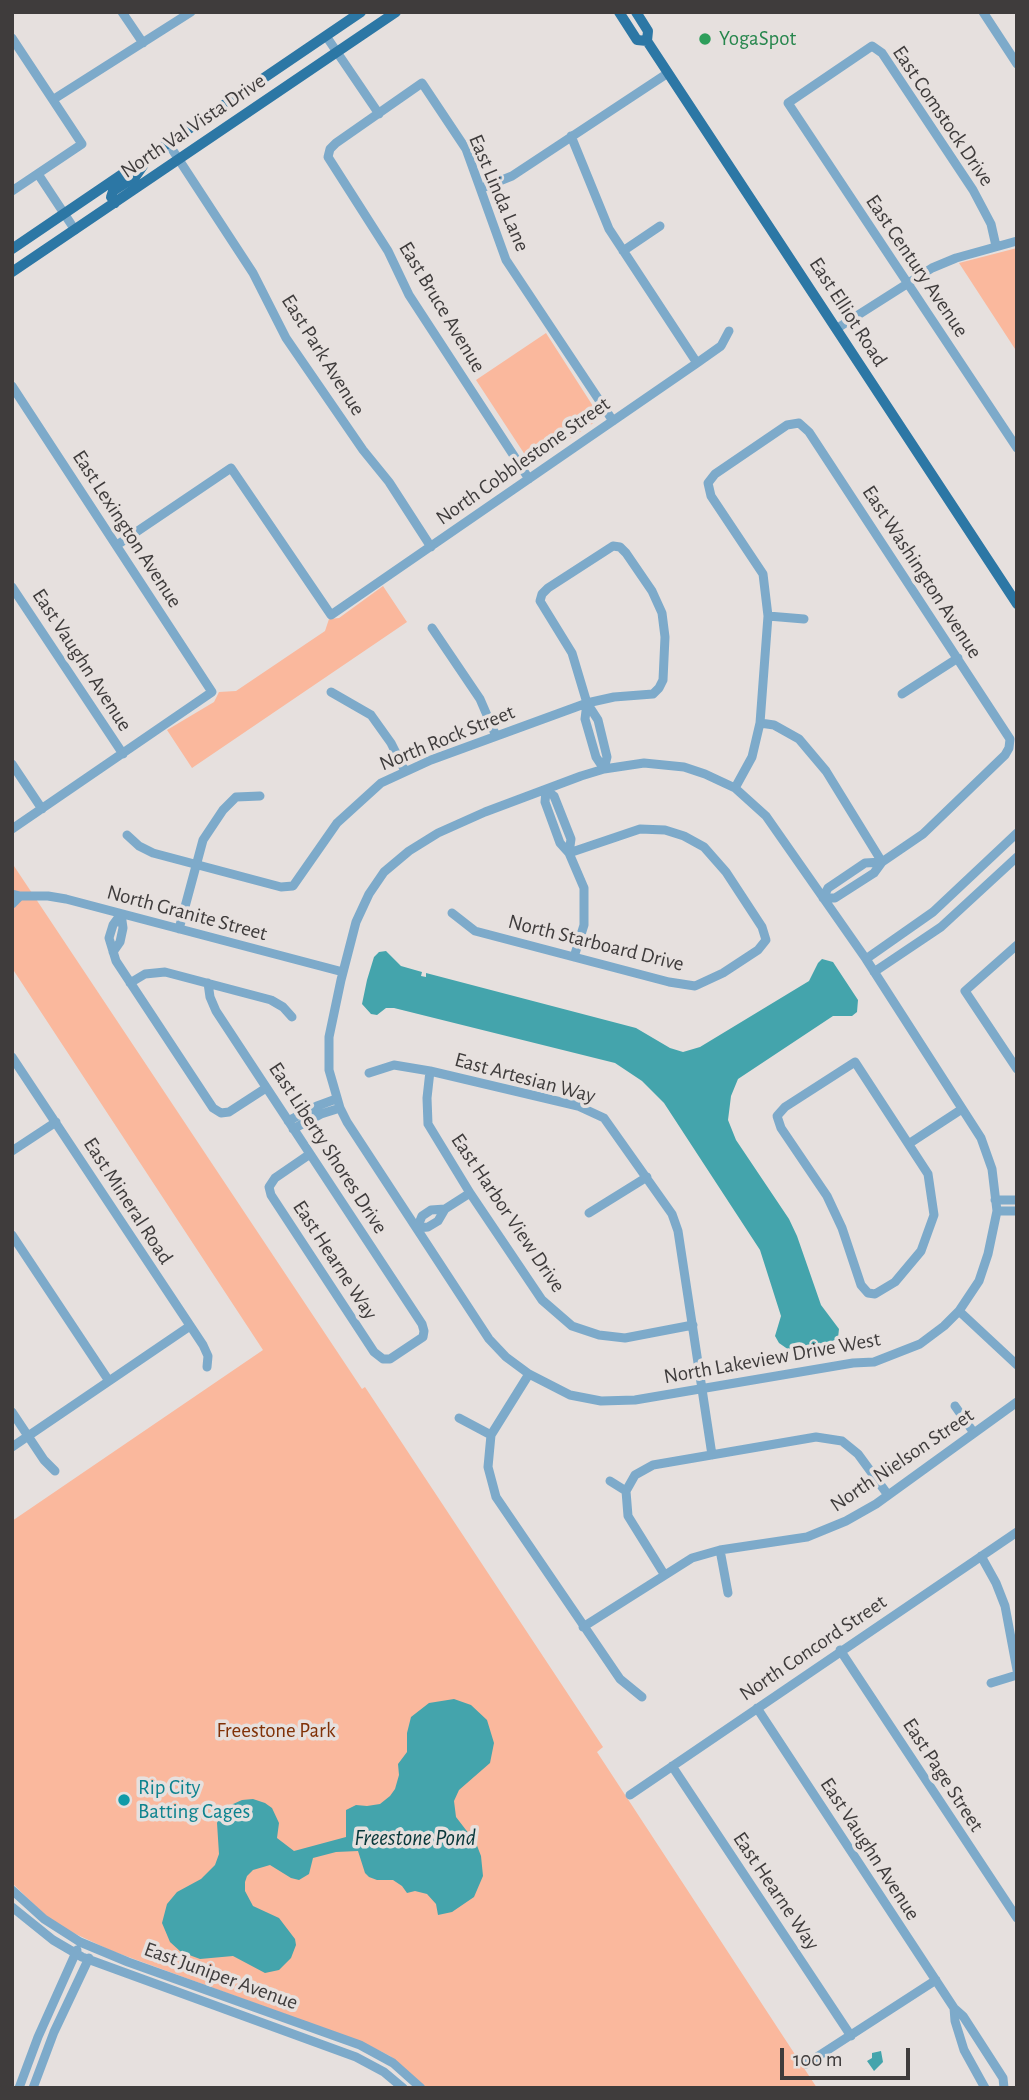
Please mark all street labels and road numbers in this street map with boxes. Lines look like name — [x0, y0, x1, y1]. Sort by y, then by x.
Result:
street label: East Comstock Drive — [887, 41, 999, 191]
street label: North Val Vista Drive — [116, 68, 270, 184]
street label: East Linda Lane — [463, 131, 535, 255]
street label: East Century Avenue — [860, 190, 974, 342]
street label: East Bruce Avenue — [393, 237, 491, 377]
street label: East Elliot Road — [803, 253, 893, 371]
street label: East Park Avenue — [276, 290, 370, 420]
street label: North Cobblestone Street — [431, 391, 615, 531]
street label: East Lexington Avenue — [67, 445, 187, 613]
street label: East Washington Avenue — [857, 481, 987, 663]
street label: East Vaughn Avenue — [27, 584, 137, 736]
street label: North Rock Street — [376, 699, 518, 777]
street label: North Granite Street — [104, 879, 270, 947]
street label: North Starboard Drive — [506, 909, 686, 977]
street label: East Artesian Way — [452, 1047, 598, 1109]
street label: East Liberty Shores Drive — [263, 1057, 393, 1239]
street label: East Harbor View Drive — [445, 1129, 571, 1297]
street label: East Mineral Road — [78, 1133, 178, 1269]
street label: East Hearne Way — [287, 1196, 383, 1324]
street label: North Lakeview Drive West — [662, 1327, 882, 1389]
street label: North Nielson Street — [825, 1403, 979, 1517]
street label: North Concord Street — [735, 1589, 891, 1707]
street label: East Page Street — [897, 1714, 989, 1836]
street label: East Vaughn Avenue — [815, 1773, 925, 1925]
street label: East Hearne Way — [727, 1827, 825, 1955]
street label: East Juniper Avenue — [141, 1936, 301, 2016]

